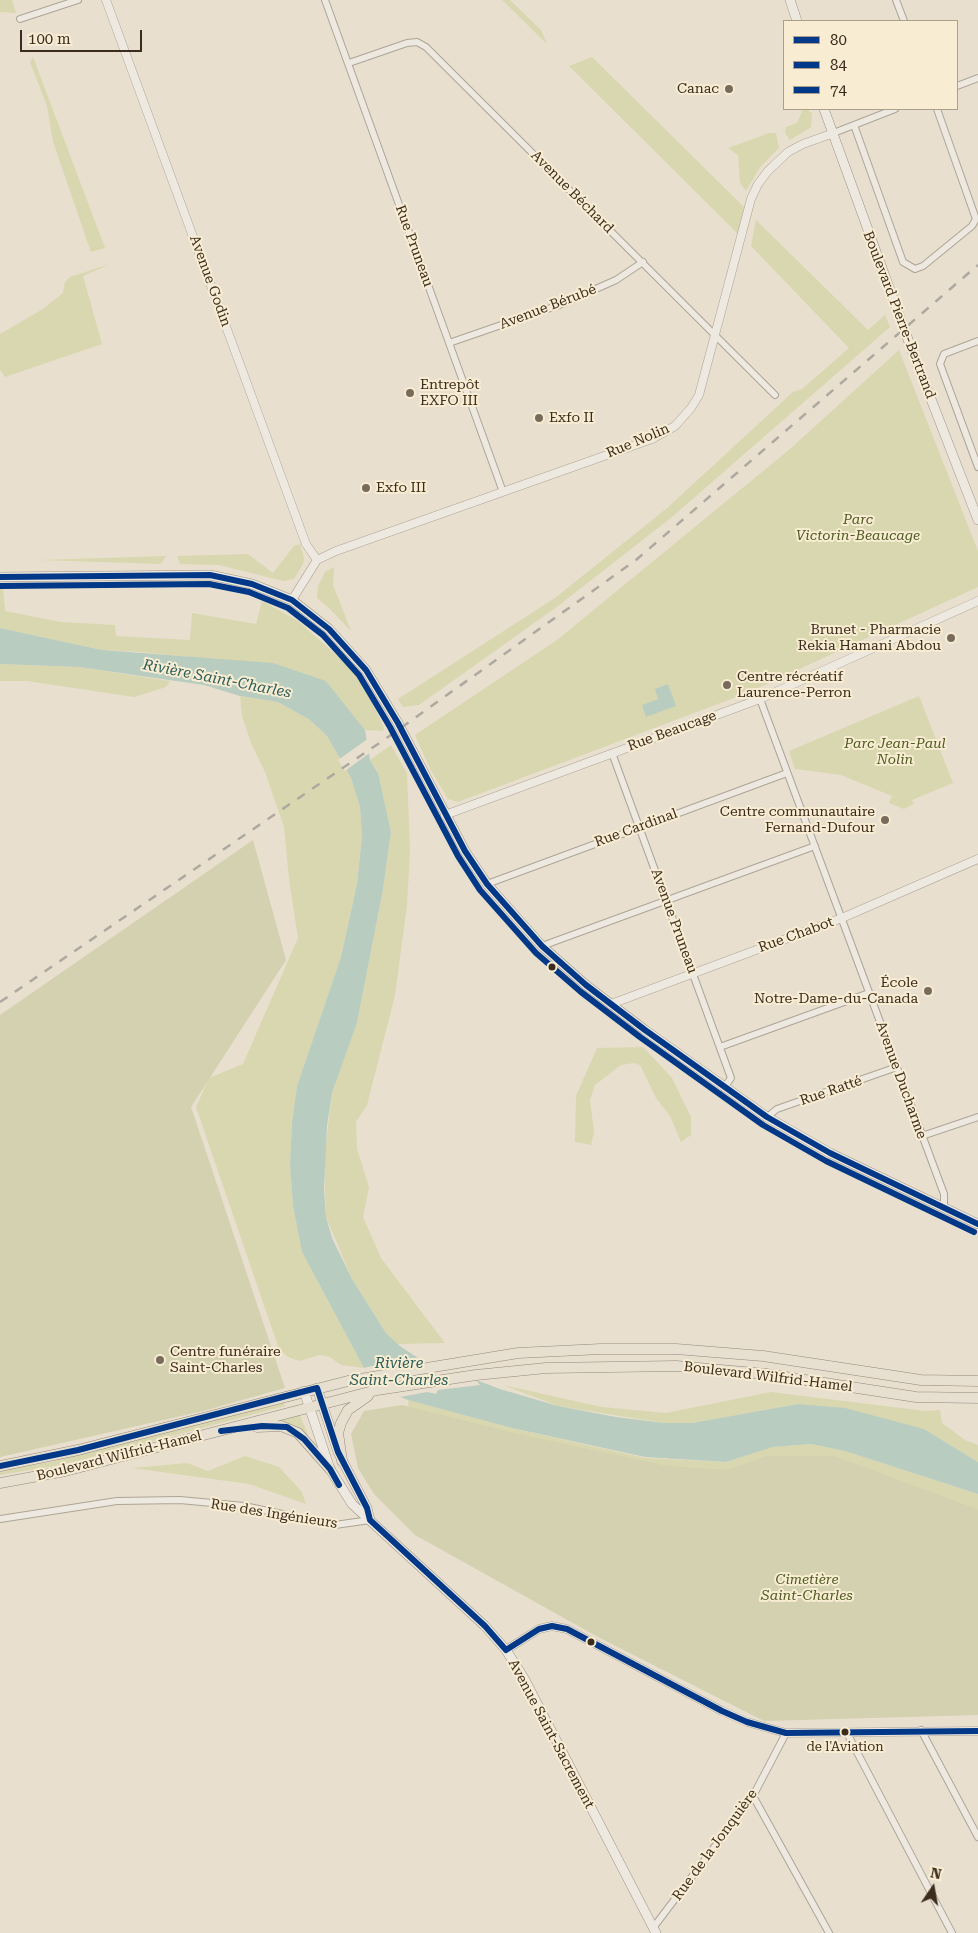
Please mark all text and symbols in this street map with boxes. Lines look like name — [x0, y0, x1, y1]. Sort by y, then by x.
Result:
scale bar — [22, 20, 145, 52]
legend — [783, 20, 958, 110]
text: 100 m — [28, 30, 71, 48]
text: 80 — [830, 31, 847, 49]
text: 84 — [830, 56, 847, 74]
place label: Canac — [677, 81, 719, 97]
text: 74 — [830, 81, 847, 99]
marker: Canac — [723, 83, 735, 95]
street label: Avenue Béchard — [527, 147, 617, 237]
street label: Rue Pruneau — [391, 203, 437, 289]
street label: Boulevard Pierre-Bertrand — [859, 229, 939, 401]
street label: Avenue Godin — [186, 233, 234, 329]
street label: Avenue Bérubé — [497, 281, 599, 333]
place label: Entrepôt EXFO III — [420, 377, 479, 410]
marker: Entrepôt EXFO III — [404, 387, 416, 399]
place label: Exfo II — [549, 410, 594, 426]
marker: Exfo II — [533, 412, 545, 424]
street label: Rue Nolin — [604, 420, 672, 462]
place label: Exfo III — [376, 480, 426, 496]
marker: Exfo III — [360, 482, 372, 494]
park label: Parc Victorin-Beaucage — [796, 512, 920, 544]
place label: Brunet - Pharmacie Rekia Hamani Abdou — [798, 622, 941, 654]
marker: Brunet - Pharmacie Rekia Hamani Abdou — [945, 632, 957, 644]
water label: Rivière Saint-Charles — [141, 656, 293, 702]
place label: Centre récréatif Laurence-Perron — [737, 669, 851, 702]
marker: Centre récréatif Laurence-Perron — [721, 679, 733, 691]
street label: Rue Beaucage — [625, 707, 719, 755]
park label: Parc Jean-Paul Nolin — [844, 736, 946, 769]
place label: Centre communautaire Fernand-Dufour — [720, 804, 875, 836]
street label: Rue Cardinal — [592, 805, 680, 851]
marker: Centre communautaire Fernand-Dufour — [879, 814, 891, 826]
street label: Avenue Pruneau — [647, 866, 701, 976]
street label: Rue Chabot — [756, 914, 836, 956]
unlabelled marker — [547, 962, 557, 972]
place label: École Notre-Dame-du-Canada — [754, 975, 918, 1008]
marker: École Notre-Dame-du-Canada — [922, 985, 934, 997]
street label: Avenue Ducharme — [872, 1019, 930, 1141]
street label: Rue Ratté — [798, 1073, 864, 1109]
place label: Centre funéraire Saint-Charles — [170, 1344, 281, 1376]
marker: Centre funéraire Saint-Charles — [154, 1354, 166, 1366]
water label: Rivière Saint-Charles — [350, 1355, 448, 1390]
street label: Boulevard Wilfrid-Hamel — [683, 1358, 853, 1396]
street label: Boulevard Wilfrid-Hamel — [35, 1427, 203, 1485]
street label: Rue des Ingénieurs — [209, 1496, 339, 1532]
park label: Cimetière Saint-Charles — [761, 1572, 853, 1604]
unlabelled marker — [586, 1637, 596, 1647]
street label: Avenue Saint-Sacrement — [504, 1656, 598, 1812]
marker: de l'Aviation — [840, 1727, 850, 1737]
place label: de l'Aviation — [806, 1739, 884, 1755]
street label: Rue de la Jonquière — [669, 1786, 761, 1904]
north arrow — [908, 1863, 958, 1913]
text: N — [929, 1864, 943, 1882]

